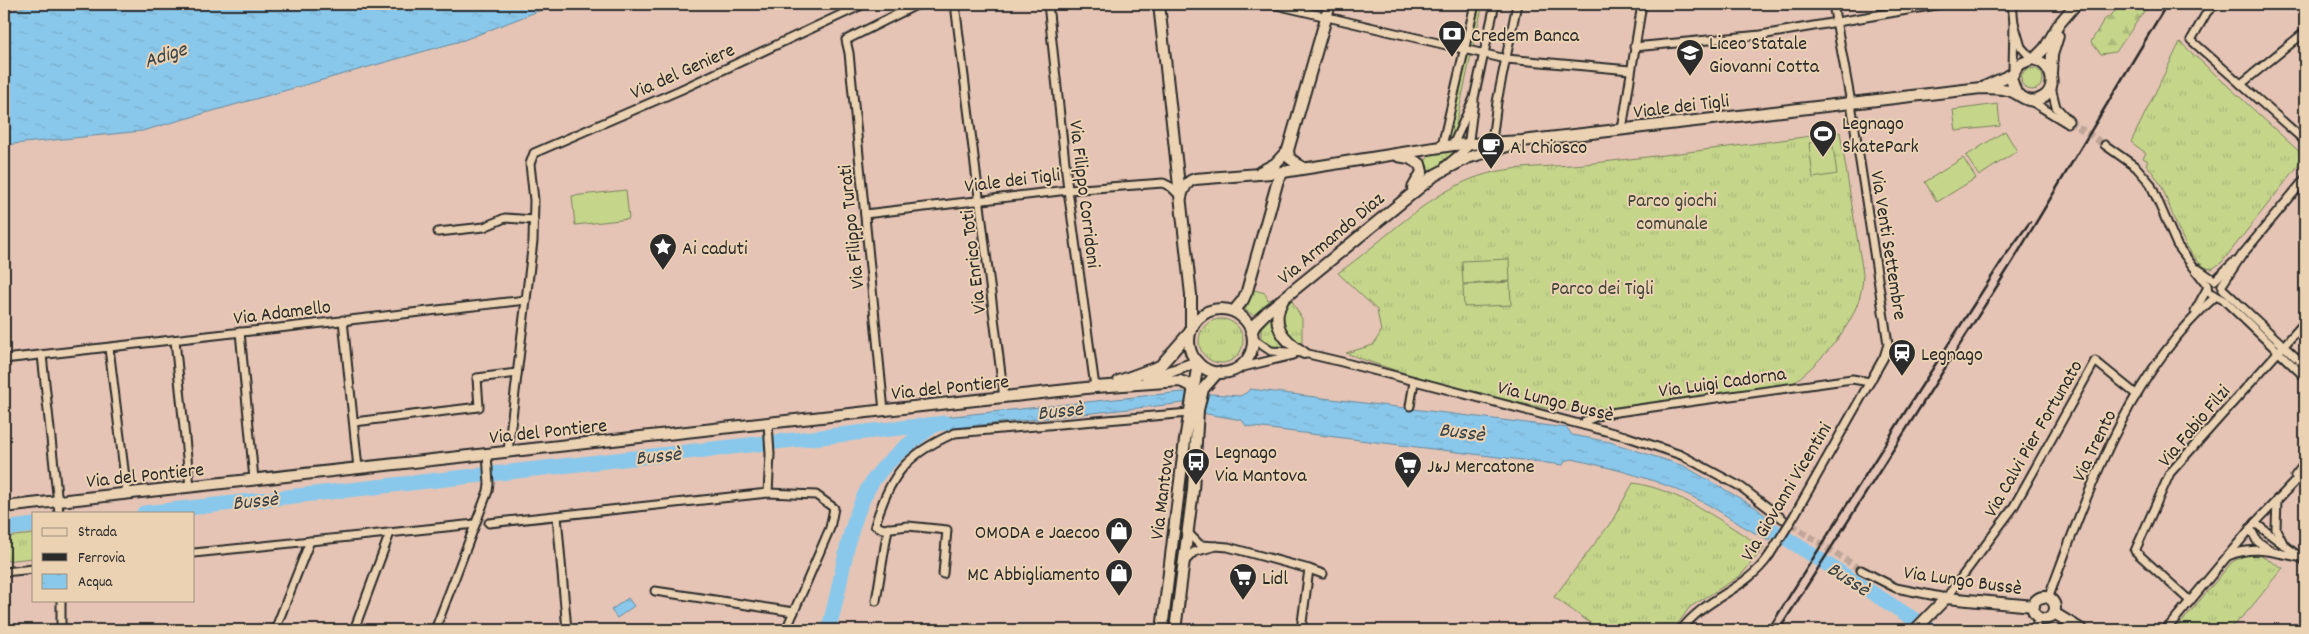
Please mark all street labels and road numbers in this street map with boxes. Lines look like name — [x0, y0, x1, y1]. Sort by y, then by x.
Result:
street label: Via del Geniere — [627, 37, 740, 108]
street label: Viale dei Tigli — [1632, 88, 1731, 128]
street label: Via Filippo Corridoni — [1060, 119, 1106, 270]
street label: Viale dei Tigli — [963, 162, 1062, 202]
street label: Via Filippo Turati — [833, 163, 873, 290]
street label: Via Venti Settembre — [1861, 169, 1913, 322]
street label: Via Armando Diaz — [1272, 186, 1392, 292]
street label: Via Enrico Toti — [955, 208, 995, 315]
street label: Via Adamello — [232, 294, 333, 334]
street label: Via Calvi Pier Fortunato — [1978, 356, 2091, 523]
street label: Via Luigi Cadorna — [1657, 361, 1788, 407]
street label: Via del Pontiere — [890, 369, 1011, 409]
street label: Via Lungo Bussè — [1494, 375, 1616, 431]
street label: Via Fabio Filzi — [2152, 379, 2238, 474]
street label: Via Trento — [2066, 405, 2125, 487]
street label: Via del Pontiere — [488, 413, 609, 453]
street label: Via Giovanni Vicentini — [1735, 417, 1840, 567]
street label: Via Mantova — [1145, 447, 1184, 542]
street label: Via del Pontiere — [85, 457, 206, 497]
street label: Via Lungo Bussè — [1902, 560, 2023, 604]

